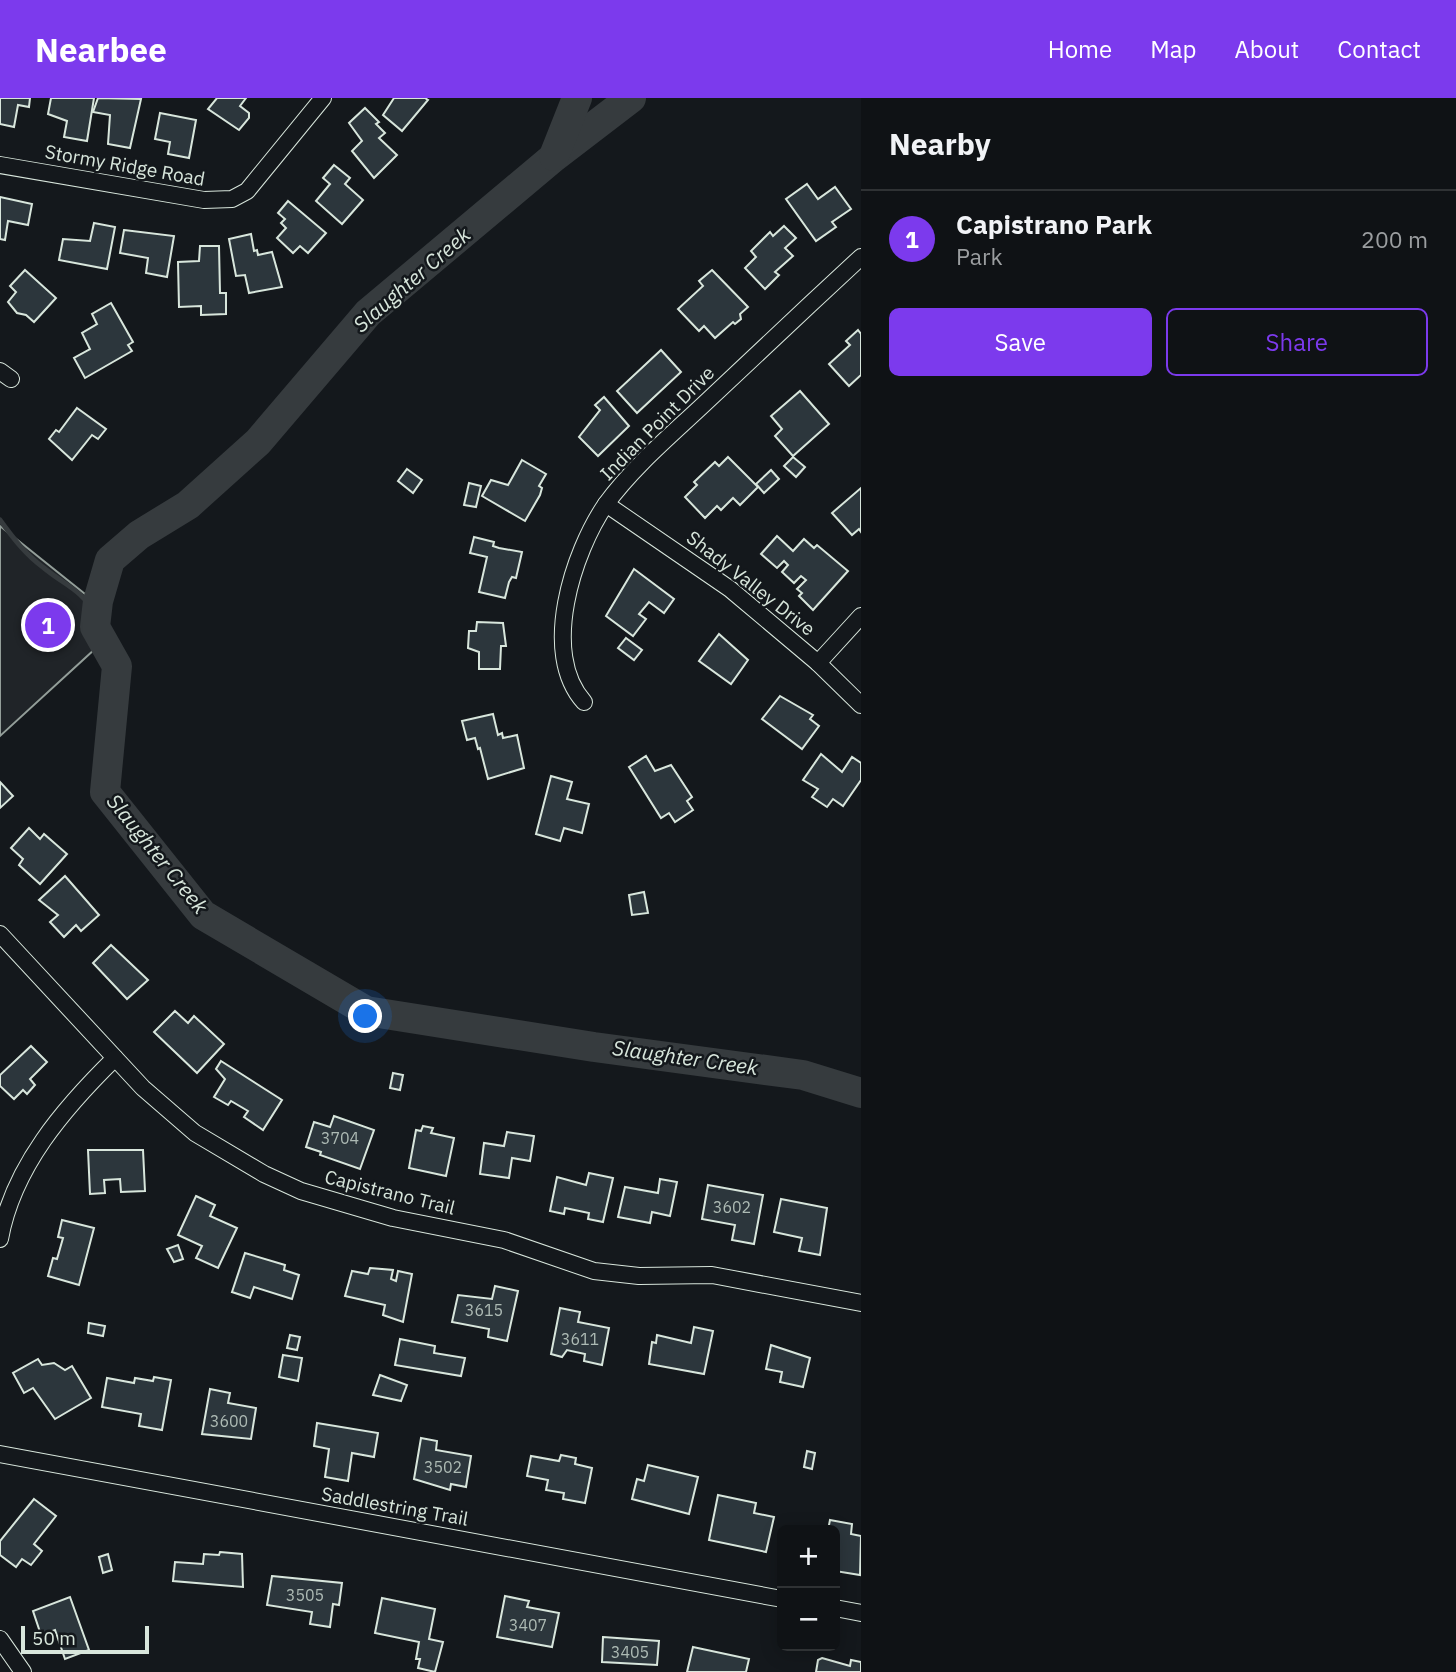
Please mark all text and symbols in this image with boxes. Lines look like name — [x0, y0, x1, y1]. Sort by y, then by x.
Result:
text: Nearbee — [35, 28, 167, 71]
text: Home — [1048, 33, 1112, 65]
text: Map — [1150, 33, 1196, 65]
text: About — [1234, 33, 1299, 65]
text: Contact — [1337, 33, 1421, 65]
text: Nearby — [889, 124, 991, 163]
street label: Stormy Ridge Road — [43, 139, 207, 191]
text: Capistrano Park — [956, 207, 1152, 241]
water label: Slaughter Creek — [347, 220, 477, 338]
text: 1 — [905, 224, 919, 254]
text: 200 m — [1361, 224, 1428, 254]
text: Park — [956, 241, 1003, 271]
button: Save — [889, 308, 1152, 376]
button: Share — [1166, 308, 1428, 376]
street label: Indian Point Drive — [595, 361, 719, 485]
street label: Shady Valley Drive — [682, 525, 820, 641]
pin: 1 — [25, 599, 71, 651]
water label: Slaughter Creek — [101, 788, 216, 920]
your location — [348, 999, 382, 1033]
water label: Slaughter Creek — [611, 1033, 761, 1081]
house number: 3704 — [321, 1128, 359, 1148]
street label: Capistrano Trail — [322, 1164, 458, 1220]
house number: 3602 — [713, 1197, 751, 1217]
house number: 3615 — [465, 1300, 503, 1320]
house number: 3611 — [561, 1329, 599, 1349]
house number: 3600 — [210, 1411, 248, 1431]
house number: 3502 — [424, 1457, 462, 1477]
street label: Saddlestring Trail — [320, 1481, 470, 1531]
map controls — [777, 1525, 840, 1651]
button: + — [777, 1525, 840, 1588]
house number: 3505 — [286, 1585, 324, 1605]
button: − — [777, 1588, 840, 1651]
house number: 3407 — [509, 1615, 547, 1635]
scale bar — [21, 1623, 149, 1655]
text: 50 m — [32, 1626, 76, 1650]
house number: 3405 — [611, 1642, 649, 1662]

